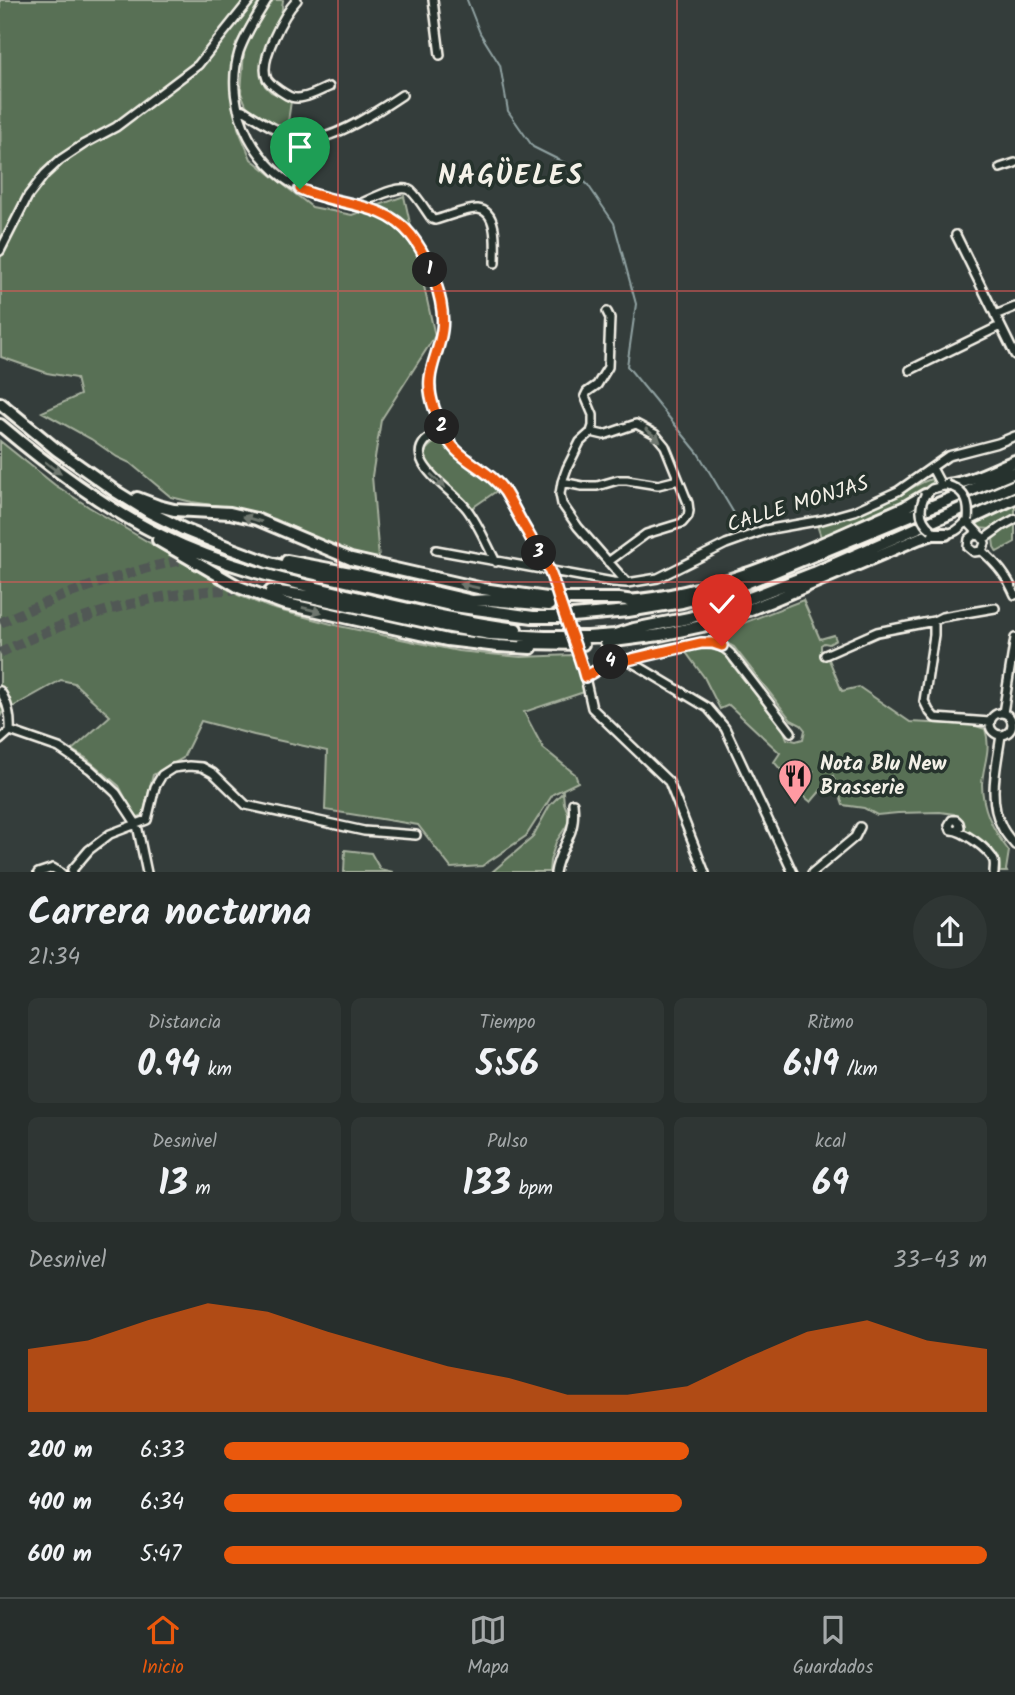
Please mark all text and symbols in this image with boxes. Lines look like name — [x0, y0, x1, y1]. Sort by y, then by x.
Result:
pin — [270, 117, 330, 189]
icon: arrive — [281, 128, 319, 166]
district label: NAGÜELES — [438, 154, 584, 199]
pin: 1 — [412, 252, 448, 288]
text: 1 — [427, 254, 432, 284]
pin: 2 — [424, 410, 460, 444]
text: 2 — [436, 411, 447, 441]
one-way arrow — [645, 427, 662, 442]
one-way arrow — [44, 460, 62, 475]
street label: CALLE MONJAS — [723, 468, 873, 542]
one-way arrow — [429, 473, 447, 489]
one-way arrow — [242, 513, 263, 523]
pin: 3 — [522, 536, 556, 570]
text: 3 — [533, 537, 544, 567]
pin — [692, 574, 752, 646]
one-way arrow — [458, 580, 480, 591]
icon: check — [703, 585, 741, 623]
one-way arrow — [301, 605, 323, 616]
pin: 4 — [594, 644, 628, 680]
text: 4 — [605, 646, 616, 676]
place label: Nota Blu New Brasserie — [820, 748, 948, 805]
restaurant icon: Nota Blu New Brasserie — [776, 757, 814, 806]
text: Carrera nocturna — [28, 884, 311, 944]
button: share — [913, 895, 987, 969]
text: 21:34 — [28, 940, 80, 976]
text: Distancia — [148, 1008, 221, 1038]
text: Tiempo — [479, 1008, 536, 1038]
text: Ritmo — [807, 1008, 854, 1038]
text: 0.94 — [137, 1038, 200, 1094]
text: 5:56 — [476, 1038, 539, 1094]
text: 6:19 — [783, 1038, 839, 1094]
text: km — [200, 1055, 232, 1085]
text: /km — [839, 1055, 878, 1085]
text: Desnivel — [152, 1127, 217, 1157]
text: Pulso — [487, 1127, 528, 1157]
text: kcal — [815, 1127, 846, 1157]
text: 13 — [158, 1157, 188, 1213]
text: 133 — [462, 1157, 511, 1213]
text: 69 — [812, 1157, 849, 1213]
text: m — [188, 1174, 211, 1204]
text: bpm — [511, 1174, 553, 1204]
text: Desnivel — [28, 1243, 106, 1279]
text: 33–43 m — [893, 1243, 987, 1279]
text: 200 m — [28, 1433, 93, 1469]
text: 6:33 — [140, 1433, 185, 1469]
text: 400 m — [28, 1485, 92, 1521]
text: 6:34 — [140, 1485, 184, 1521]
text: 600 m — [28, 1537, 92, 1573]
text: 5:47 — [140, 1537, 181, 1573]
tab: Inicio — [142, 1611, 184, 1683]
tab: Mapa — [467, 1611, 509, 1683]
tab: Guardados — [793, 1611, 873, 1683]

